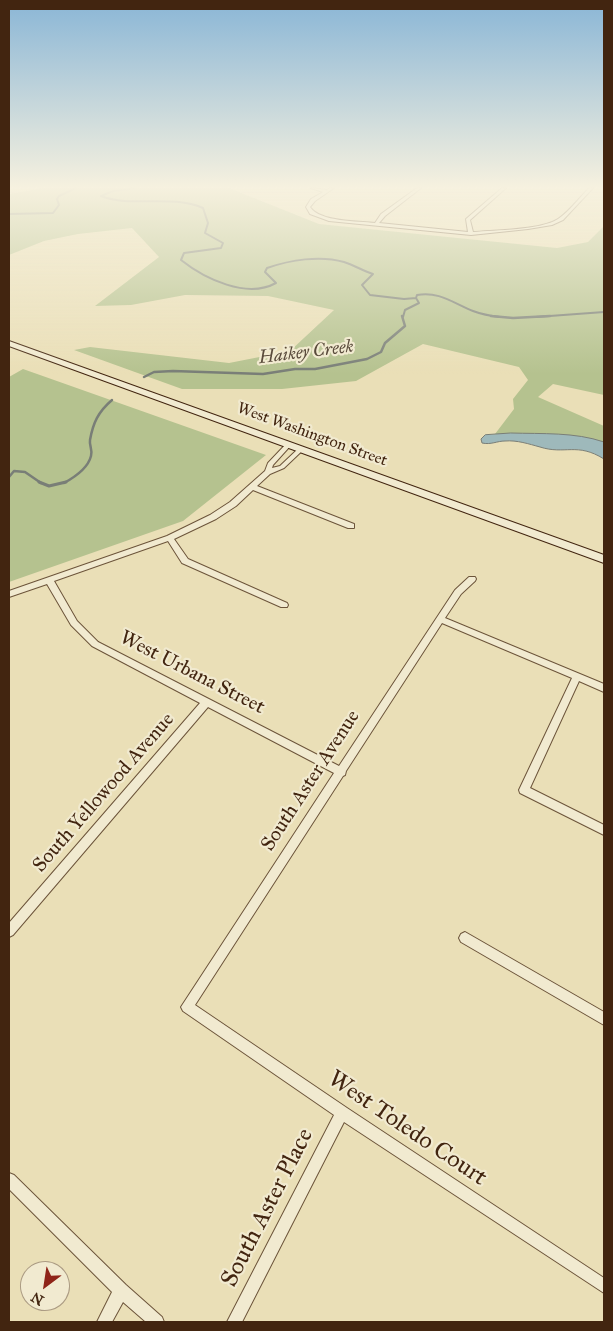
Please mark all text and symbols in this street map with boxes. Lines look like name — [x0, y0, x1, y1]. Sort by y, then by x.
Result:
water label: Haikey Creek — [257, 336, 355, 370]
street label: West Washington Street — [234, 399, 390, 471]
street label: West Urbana Street — [116, 626, 268, 720]
street label: South Aster Avenue — [257, 706, 365, 856]
street label: South Yellowood Avenue — [28, 708, 180, 878]
street label: West Toledo Court — [322, 1065, 492, 1193]
street label: South Aster Place — [216, 1124, 320, 1292]
north arrow — [20, 1261, 70, 1311]
text: N — [28, 1288, 47, 1309]

